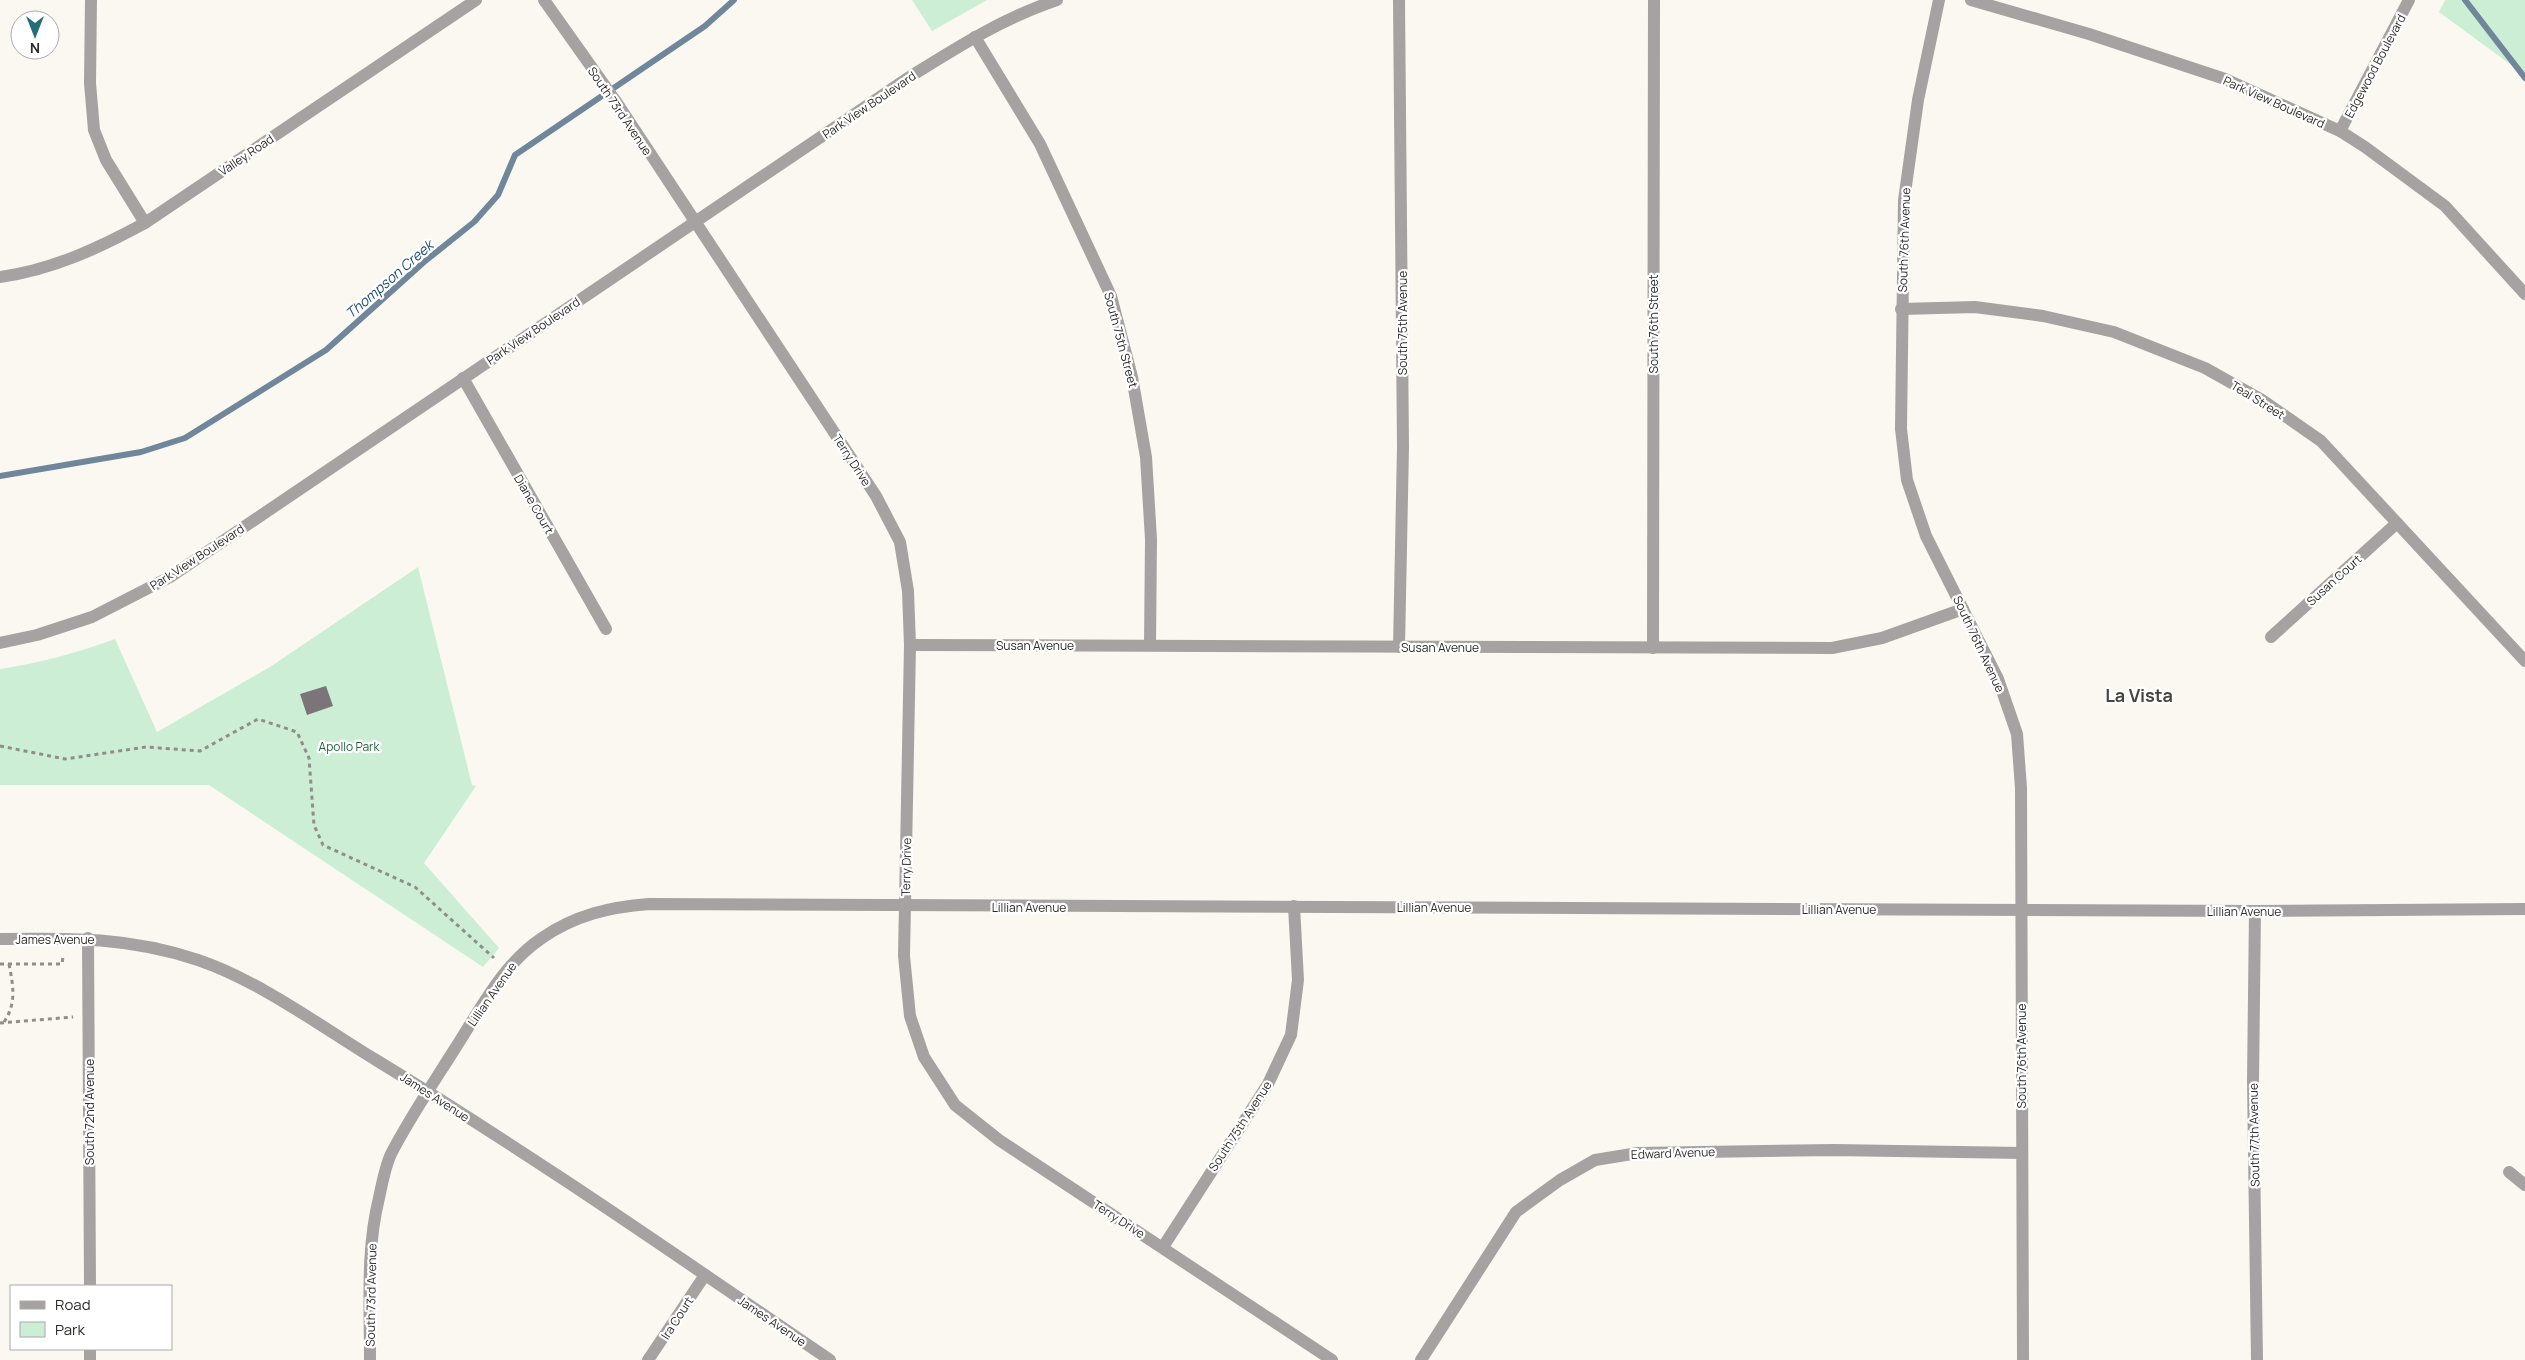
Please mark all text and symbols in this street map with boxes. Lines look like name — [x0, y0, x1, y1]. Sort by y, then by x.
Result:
north arrow — [10, 10, 60, 60]
street label: Edgewood Boulevard — [2340, 11, 2410, 121]
text: N — [30, 39, 40, 58]
street label: South 73rd Avenue — [584, 63, 656, 159]
street label: Park View Boulevard — [819, 67, 919, 143]
street label: Park View Boulevard — [2221, 72, 2327, 132]
street label: Valley Road — [215, 130, 277, 180]
street label: South 76th Avenue — [1894, 187, 1914, 293]
water label: Thompson Creek — [341, 234, 438, 322]
street label: South 75th Avenue — [1394, 271, 1411, 375]
street label: South 76th Street — [1645, 274, 1662, 374]
street label: South 75th Street — [1100, 290, 1142, 390]
street label: Park View Boulevard — [483, 293, 583, 369]
street label: Teal Street — [2228, 377, 2288, 423]
street label: Terry Drive — [829, 431, 875, 489]
street label: Diane Court — [510, 471, 558, 537]
street label: Park View Boulevard — [146, 520, 248, 594]
street label: Susan Court — [2303, 550, 2365, 609]
street label: South 76th Avenue — [1949, 593, 2009, 695]
street label: Susan Avenue — [996, 637, 1074, 654]
street label: Susan Avenue — [1401, 639, 1479, 656]
district label: La Vista — [2105, 683, 2173, 707]
park label: Apollo Park — [319, 738, 380, 755]
street label: Terry Drive — [897, 838, 915, 896]
street label: Lillian Avenue — [992, 899, 1066, 916]
street label: Lillian Avenue — [1397, 899, 1471, 916]
street label: Lillian Avenue — [1802, 901, 1876, 918]
street label: Lillian Avenue — [2207, 903, 2281, 920]
street label: James Avenue — [15, 931, 95, 948]
street label: Lillian Avenue — [464, 959, 520, 1029]
street label: South 76th Avenue — [2013, 1004, 2030, 1108]
street label: South 72nd Avenue — [81, 1059, 98, 1165]
street label: James Avenue — [397, 1068, 473, 1126]
street label: South 75th Avenue — [1204, 1078, 1276, 1174]
street label: South 77th Avenue — [2245, 1083, 2263, 1187]
street label: Edward Avenue — [1631, 1143, 1715, 1163]
street label: Terry Drive — [1090, 1196, 1148, 1242]
street label: South 73rd Avenue — [362, 1243, 380, 1347]
legend — [10, 1285, 172, 1350]
street label: James Avenue — [734, 1292, 810, 1350]
street label: Ira Court — [657, 1293, 697, 1343]
text: Road — [55, 1294, 91, 1315]
text: Park — [55, 1319, 85, 1340]

